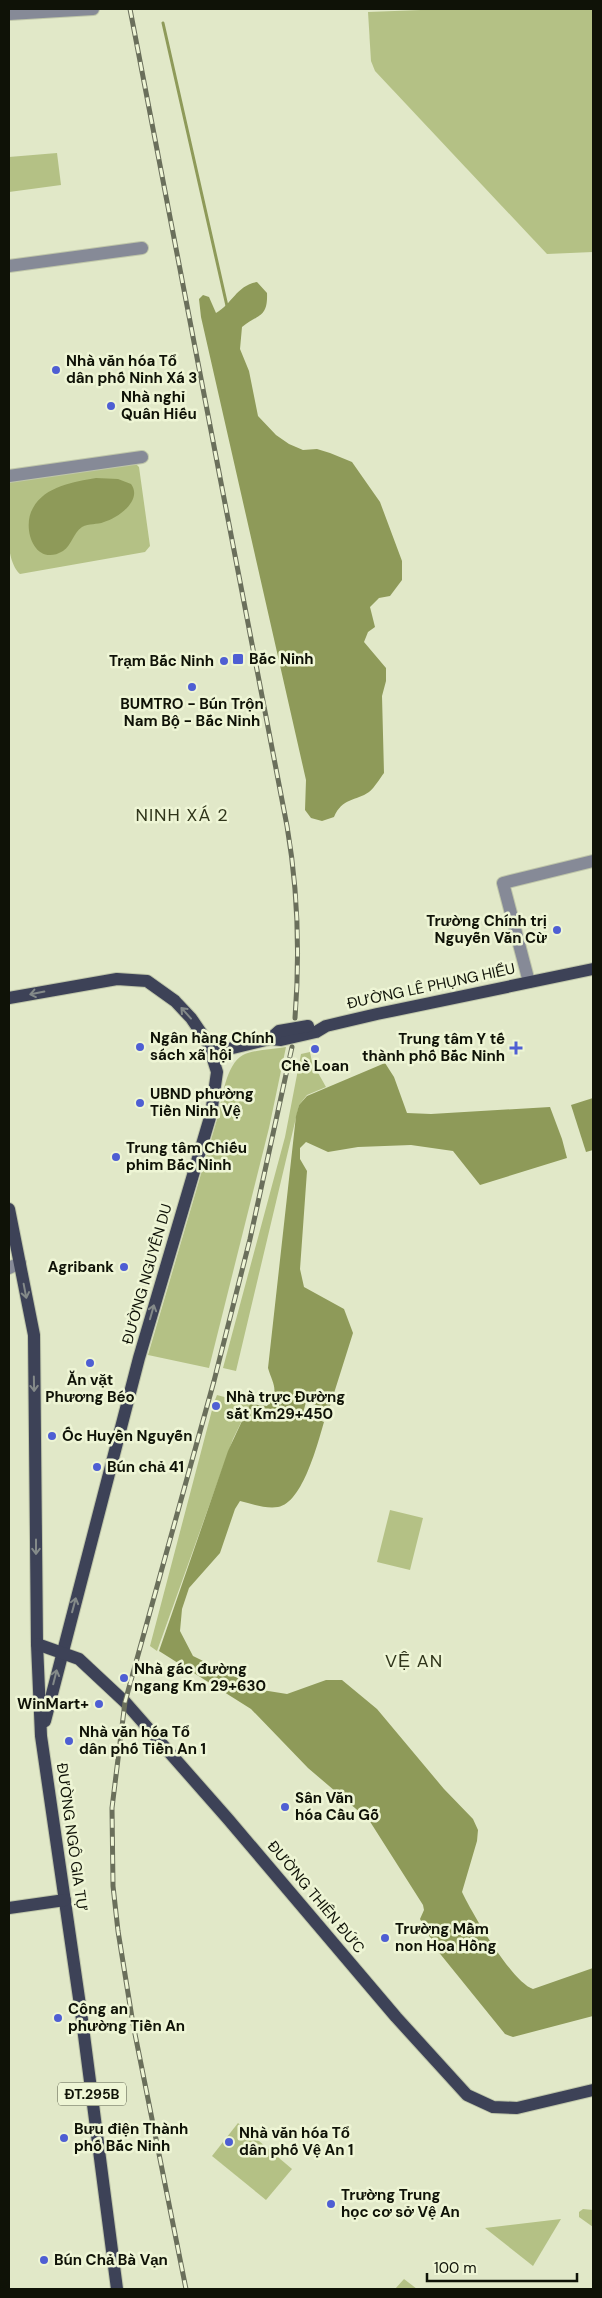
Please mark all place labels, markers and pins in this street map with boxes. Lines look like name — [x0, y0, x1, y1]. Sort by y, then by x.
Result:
place label: Nhà văn hóa Tổ dân phố Ninh Xá 3 — [66, 351, 197, 388]
marker: Nhà văn hóa Tổ dân phố Ninh Xá 3 — [50, 364, 62, 376]
place label: Nhà nghỉ Quân Hiếu — [121, 387, 197, 424]
marker: Nhà nghỉ Quân Hiếu — [105, 400, 117, 412]
place label: Bắc Ninh — [249, 649, 314, 669]
place label: Trạm Bắc Ninh — [109, 651, 214, 671]
marker: Bắc Ninh — [231, 652, 245, 666]
marker: Trạm Bắc Ninh — [218, 655, 230, 667]
marker: BUMTRO - Bún Trộn Nam Bộ - Bắc Ninh — [186, 681, 198, 693]
place label: BUMTRO - Bún Trộn Nam Bộ - Bắc Ninh — [120, 694, 264, 731]
place label: Trường Chính trị Nguyễn Văn Cừ — [426, 911, 547, 948]
marker: Trường Chính trị Nguyễn Văn Cừ — [551, 924, 563, 936]
place label: Ngân hàng Chính sách xã hội — [150, 1028, 274, 1065]
place label: Trung tâm Y tế thành phố Bắc Ninh — [362, 1029, 505, 1066]
marker: Ngân hàng Chính sách xã hội — [134, 1041, 146, 1053]
marker: Trung tâm Y tế thành phố Bắc Ninh — [509, 1041, 523, 1055]
marker: Chè Loan — [309, 1043, 321, 1055]
place label: Chè Loan — [281, 1056, 349, 1076]
place label: UBND phường Tiền Ninh Vệ — [150, 1084, 254, 1121]
marker: UBND phường Tiền Ninh Vệ — [134, 1097, 146, 1109]
place label: Trung tâm Chiếu phim Bắc Ninh — [126, 1138, 247, 1175]
marker: Trung tâm Chiếu phim Bắc Ninh — [110, 1151, 122, 1163]
place label: Agribank — [48, 1257, 114, 1277]
marker: Agribank — [118, 1261, 130, 1273]
marker: Ăn vặt Phương Béo — [84, 1357, 96, 1369]
place label: Ăn vặt Phương Béo — [45, 1370, 135, 1407]
place label: Nhà trực Đường sắt Km29+450 — [226, 1387, 345, 1424]
marker: Nhà trực Đường sắt Km29+450 — [210, 1400, 222, 1412]
place label: Ốc Huyền Nguyễn — [62, 1426, 192, 1446]
marker: Ốc Huyền Nguyễn — [46, 1430, 58, 1442]
place label: Bún chả 41 — [107, 1457, 184, 1477]
marker: Bún chả 41 — [91, 1461, 103, 1473]
place label: Nhà gác đường ngang Km 29+630 — [134, 1659, 266, 1696]
marker: Nhà gác đường ngang Km 29+630 — [118, 1672, 130, 1684]
place label: WinMart+ — [17, 1694, 89, 1714]
marker: WinMart+ — [93, 1698, 105, 1710]
place label: Nhà văn hóa Tổ dân phố Tiền An 1 — [79, 1722, 206, 1759]
marker: Nhà văn hóa Tổ dân phố Tiền An 1 — [63, 1735, 75, 1747]
place label: Sân Văn hóa Cầu Gỗ — [295, 1788, 379, 1825]
marker: Sân Văn hóa Cầu Gỗ — [279, 1801, 291, 1813]
place label: Trường Mầm non Hoa Hồng — [395, 1919, 496, 1956]
marker: Trường Mầm non Hoa Hồng — [379, 1932, 391, 1944]
place label: Công an phường Tiền An — [68, 1999, 185, 2036]
marker: Công an phường Tiền An — [52, 2012, 64, 2024]
place label: Bưu điện Thành phố Bắc Ninh — [74, 2119, 188, 2156]
place label: Nhà văn hóa Tổ dân phố Vệ An 1 — [239, 2123, 354, 2160]
marker: Bưu điện Thành phố Bắc Ninh — [58, 2132, 70, 2144]
marker: Nhà văn hóa Tổ dân phố Vệ An 1 — [223, 2136, 235, 2148]
place label: Trường Trung học cơ sở Vệ An — [341, 2185, 460, 2222]
marker: Trường Trung học cơ sở Vệ An — [325, 2198, 337, 2210]
place label: Bún Chả Bà Vạn — [54, 2250, 168, 2270]
marker: Bún Chả Bà Vạn — [38, 2254, 50, 2266]

